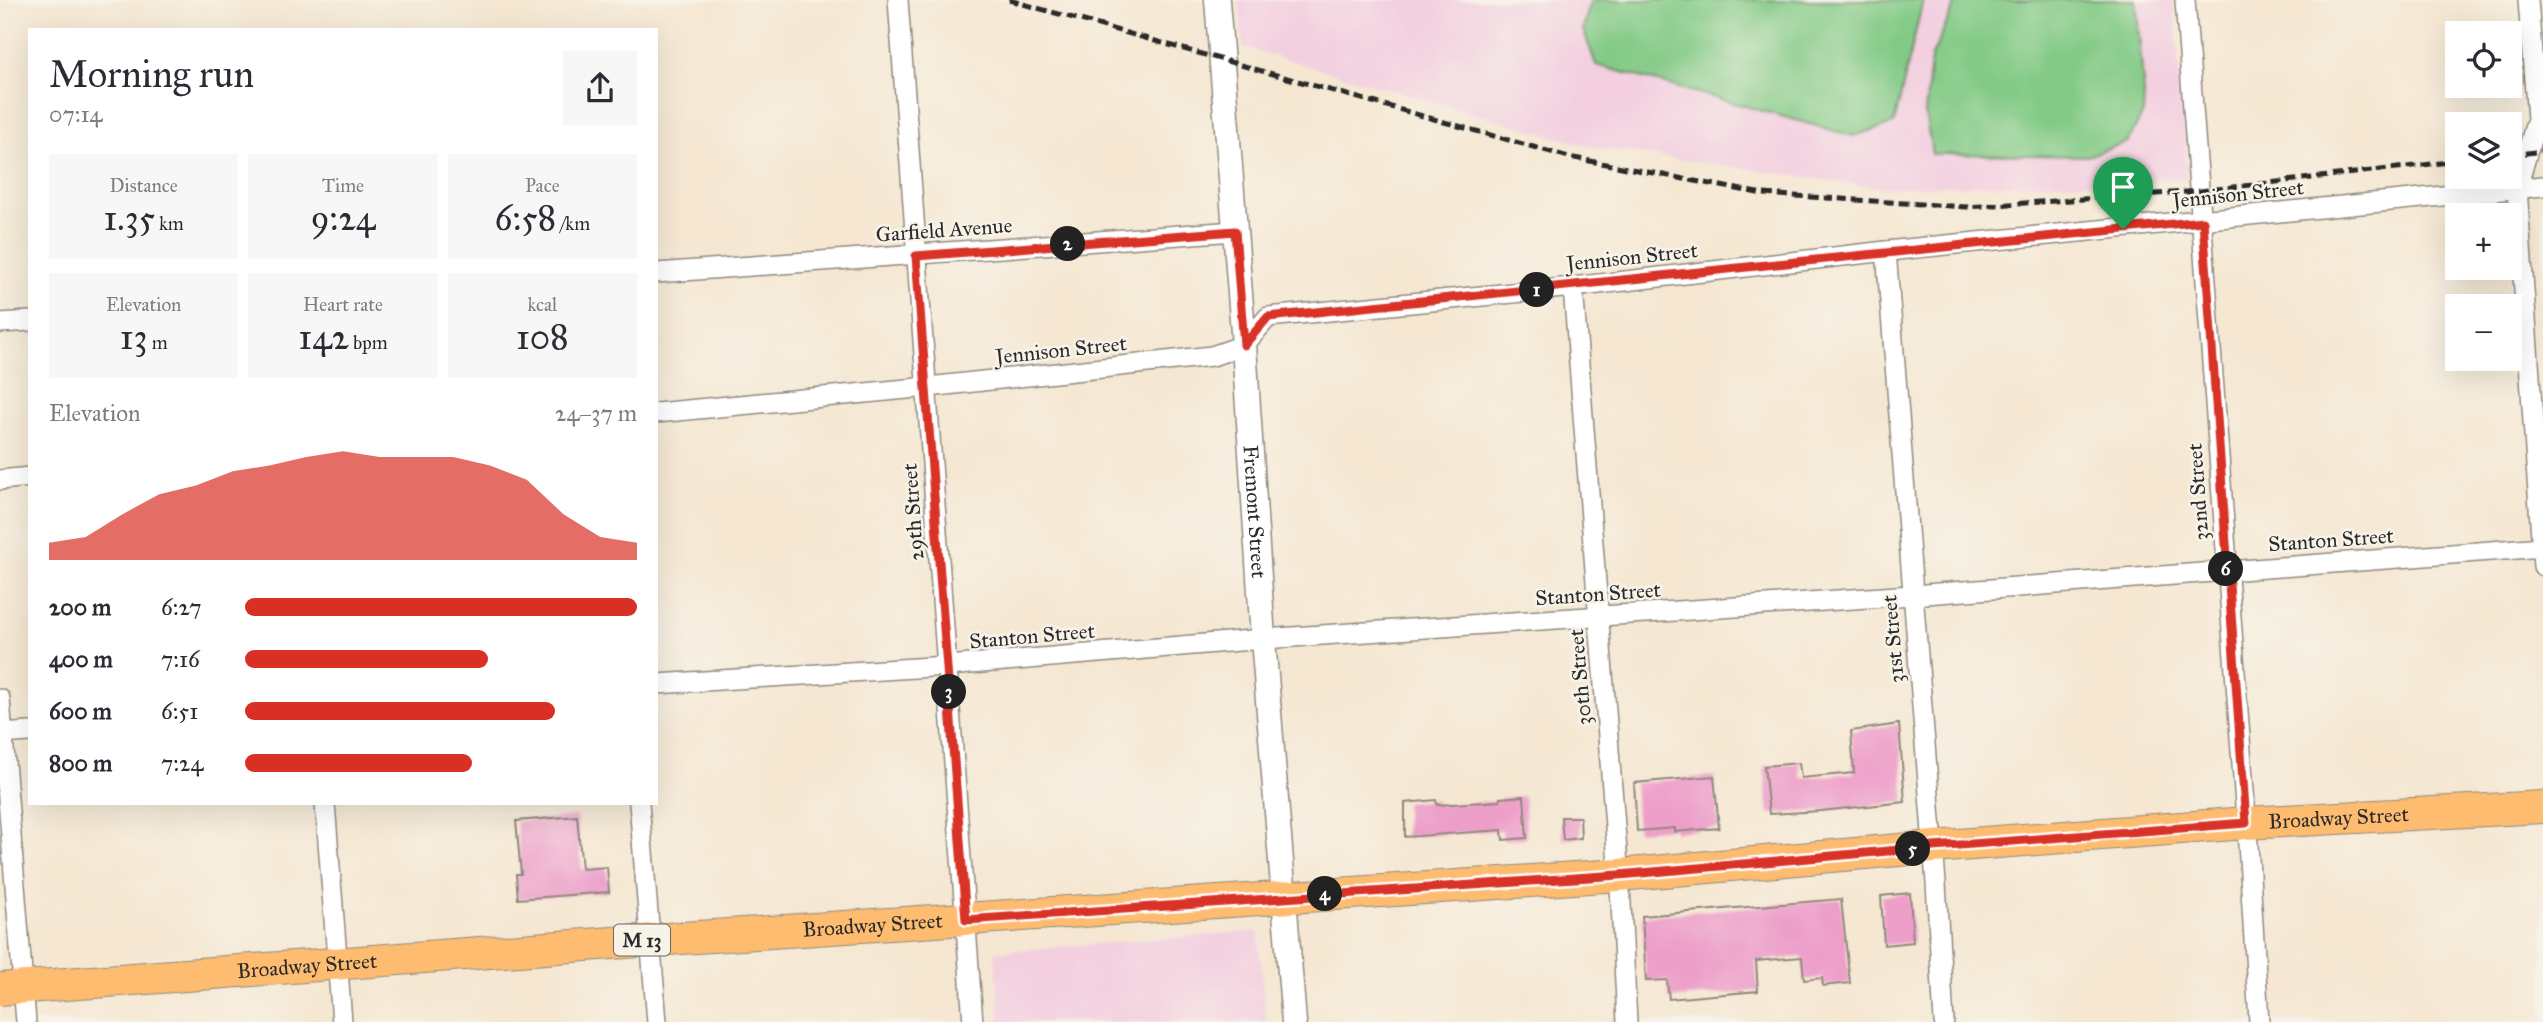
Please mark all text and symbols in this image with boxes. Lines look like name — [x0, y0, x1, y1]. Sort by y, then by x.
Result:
map controls — [2445, 21, 2522, 371]
button: locate — [2445, 21, 2522, 98]
text: Morning run — [49, 51, 254, 97]
button: share — [563, 51, 637, 125]
text: 07:14 — [49, 100, 102, 128]
button: layers — [2445, 112, 2522, 189]
pin — [2093, 157, 2153, 229]
icon: arrive — [2104, 168, 2142, 206]
text: Distance — [110, 174, 178, 197]
text: Time — [322, 174, 364, 197]
text: Pace — [525, 174, 560, 197]
street label: Jennison Street — [2169, 174, 2305, 214]
text: 1.35 — [104, 197, 155, 240]
text: 9:24 — [311, 197, 375, 240]
text: 6:58 — [494, 197, 556, 240]
button: + — [2445, 203, 2522, 280]
text: km — [155, 212, 184, 235]
text: /km — [556, 212, 590, 235]
street label: Garfield Avenue — [875, 212, 1013, 248]
pin: 2 — [1050, 226, 1086, 262]
text: 2 — [1063, 232, 1072, 255]
street label: Jennison Street — [1563, 237, 1699, 277]
pin: 1 — [1520, 272, 1554, 308]
text: 1 — [1533, 278, 1540, 301]
text: Elevation — [106, 293, 181, 316]
text: Heart rate — [303, 293, 383, 316]
text: kcal — [527, 293, 557, 316]
button: − — [2445, 294, 2522, 371]
text: 13 — [120, 316, 148, 359]
text: 142 — [298, 316, 349, 359]
text: 108 — [516, 316, 569, 359]
street label: Jennison Street — [992, 330, 1128, 370]
text: m — [148, 331, 168, 354]
text: bpm — [349, 331, 388, 354]
text: Elevation — [49, 399, 140, 427]
text: 24–37 m — [555, 399, 637, 427]
street label: 32nd Street — [2182, 442, 2214, 541]
street label: Fremont Street — [1237, 444, 1272, 580]
street label: 29th Street — [897, 462, 929, 562]
street label: Stanton Street — [2267, 523, 2395, 557]
pin: 6 — [2208, 552, 2244, 586]
text: 6 — [2221, 557, 2230, 580]
street label: Stanton Street — [1534, 577, 1662, 611]
text: 200 m — [49, 593, 111, 621]
text: 6:27 — [161, 593, 202, 621]
street label: 31st Street — [1876, 593, 1910, 684]
street label: Stanton Street — [968, 618, 1096, 654]
street label: 30th Street — [1563, 627, 1597, 726]
text: 400 m — [49, 645, 113, 673]
text: 7:16 — [161, 645, 200, 673]
pin: 3 — [932, 674, 967, 710]
text: 3 — [945, 680, 952, 703]
text: 600 m — [49, 697, 112, 725]
text: 6:51 — [161, 697, 198, 725]
text: 800 m — [49, 749, 112, 777]
text: 7:24 — [161, 749, 203, 777]
street label: Broadway Street — [2268, 801, 2410, 835]
pin: 5 — [1896, 832, 1930, 866]
text: 5 — [1908, 837, 1917, 860]
pin: 4 — [1308, 876, 1342, 912]
text: 4 — [1319, 882, 1330, 905]
street label: Broadway Street — [802, 907, 944, 943]
road number: M 13 — [614, 924, 670, 956]
street label: Broadway Street — [236, 948, 379, 984]

